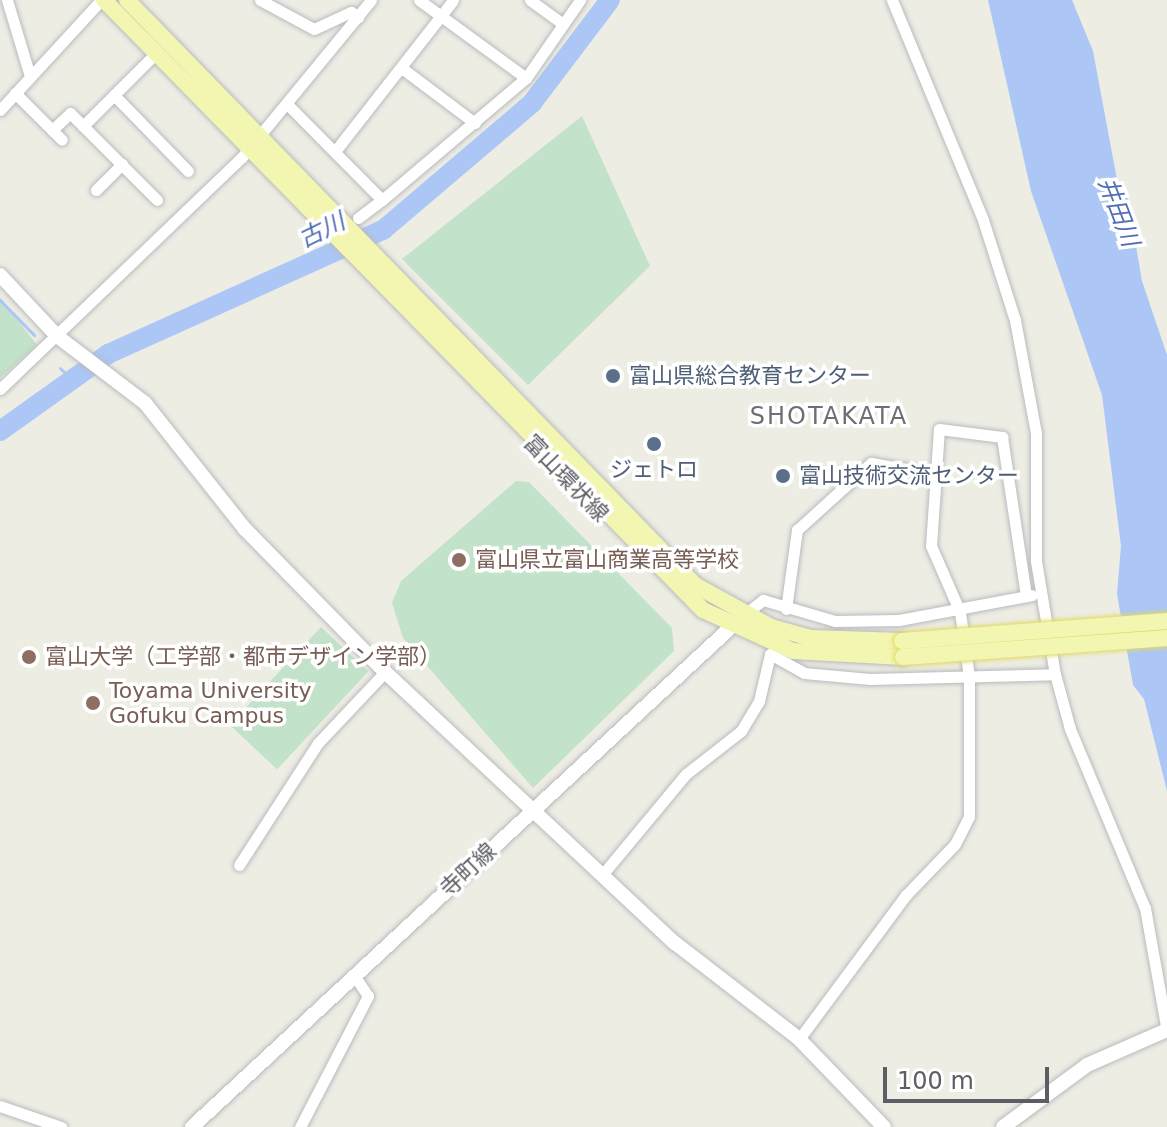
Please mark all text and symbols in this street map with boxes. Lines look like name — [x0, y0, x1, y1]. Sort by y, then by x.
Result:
water label: 井田川 — [1092, 173, 1144, 251]
water label: 古川 — [294, 208, 350, 254]
place label: 富山県総合教育センター — [629, 363, 871, 389]
marker: 富山県総合教育センター — [604, 367, 622, 385]
district label: SHOTAKATA — [750, 403, 908, 431]
street label: 富山環状線 — [518, 429, 614, 527]
marker: ジェトロ — [645, 435, 663, 453]
place label: ジェトロ — [610, 457, 698, 483]
place label: 富山技術交流センター — [799, 463, 1019, 489]
marker: 富山技術交流センター — [774, 467, 792, 485]
place label: 富山県立富山商業高等学校 — [475, 547, 739, 573]
marker: 富山県立富山商業高等学校 — [450, 551, 468, 569]
place label: 富山大学（工学部・都市デザイン学部） — [45, 644, 441, 670]
marker: 富山大学（工学部・都市デザイン学部） — [20, 648, 38, 666]
place label: Toyama University Gofuku Campus — [109, 677, 312, 728]
marker: Toyama University Gofuku Campus — [84, 694, 102, 712]
street label: 寺町線 — [435, 838, 501, 902]
scale bar — [887, 1051, 1053, 1101]
text: 100 m — [897, 1067, 974, 1095]

